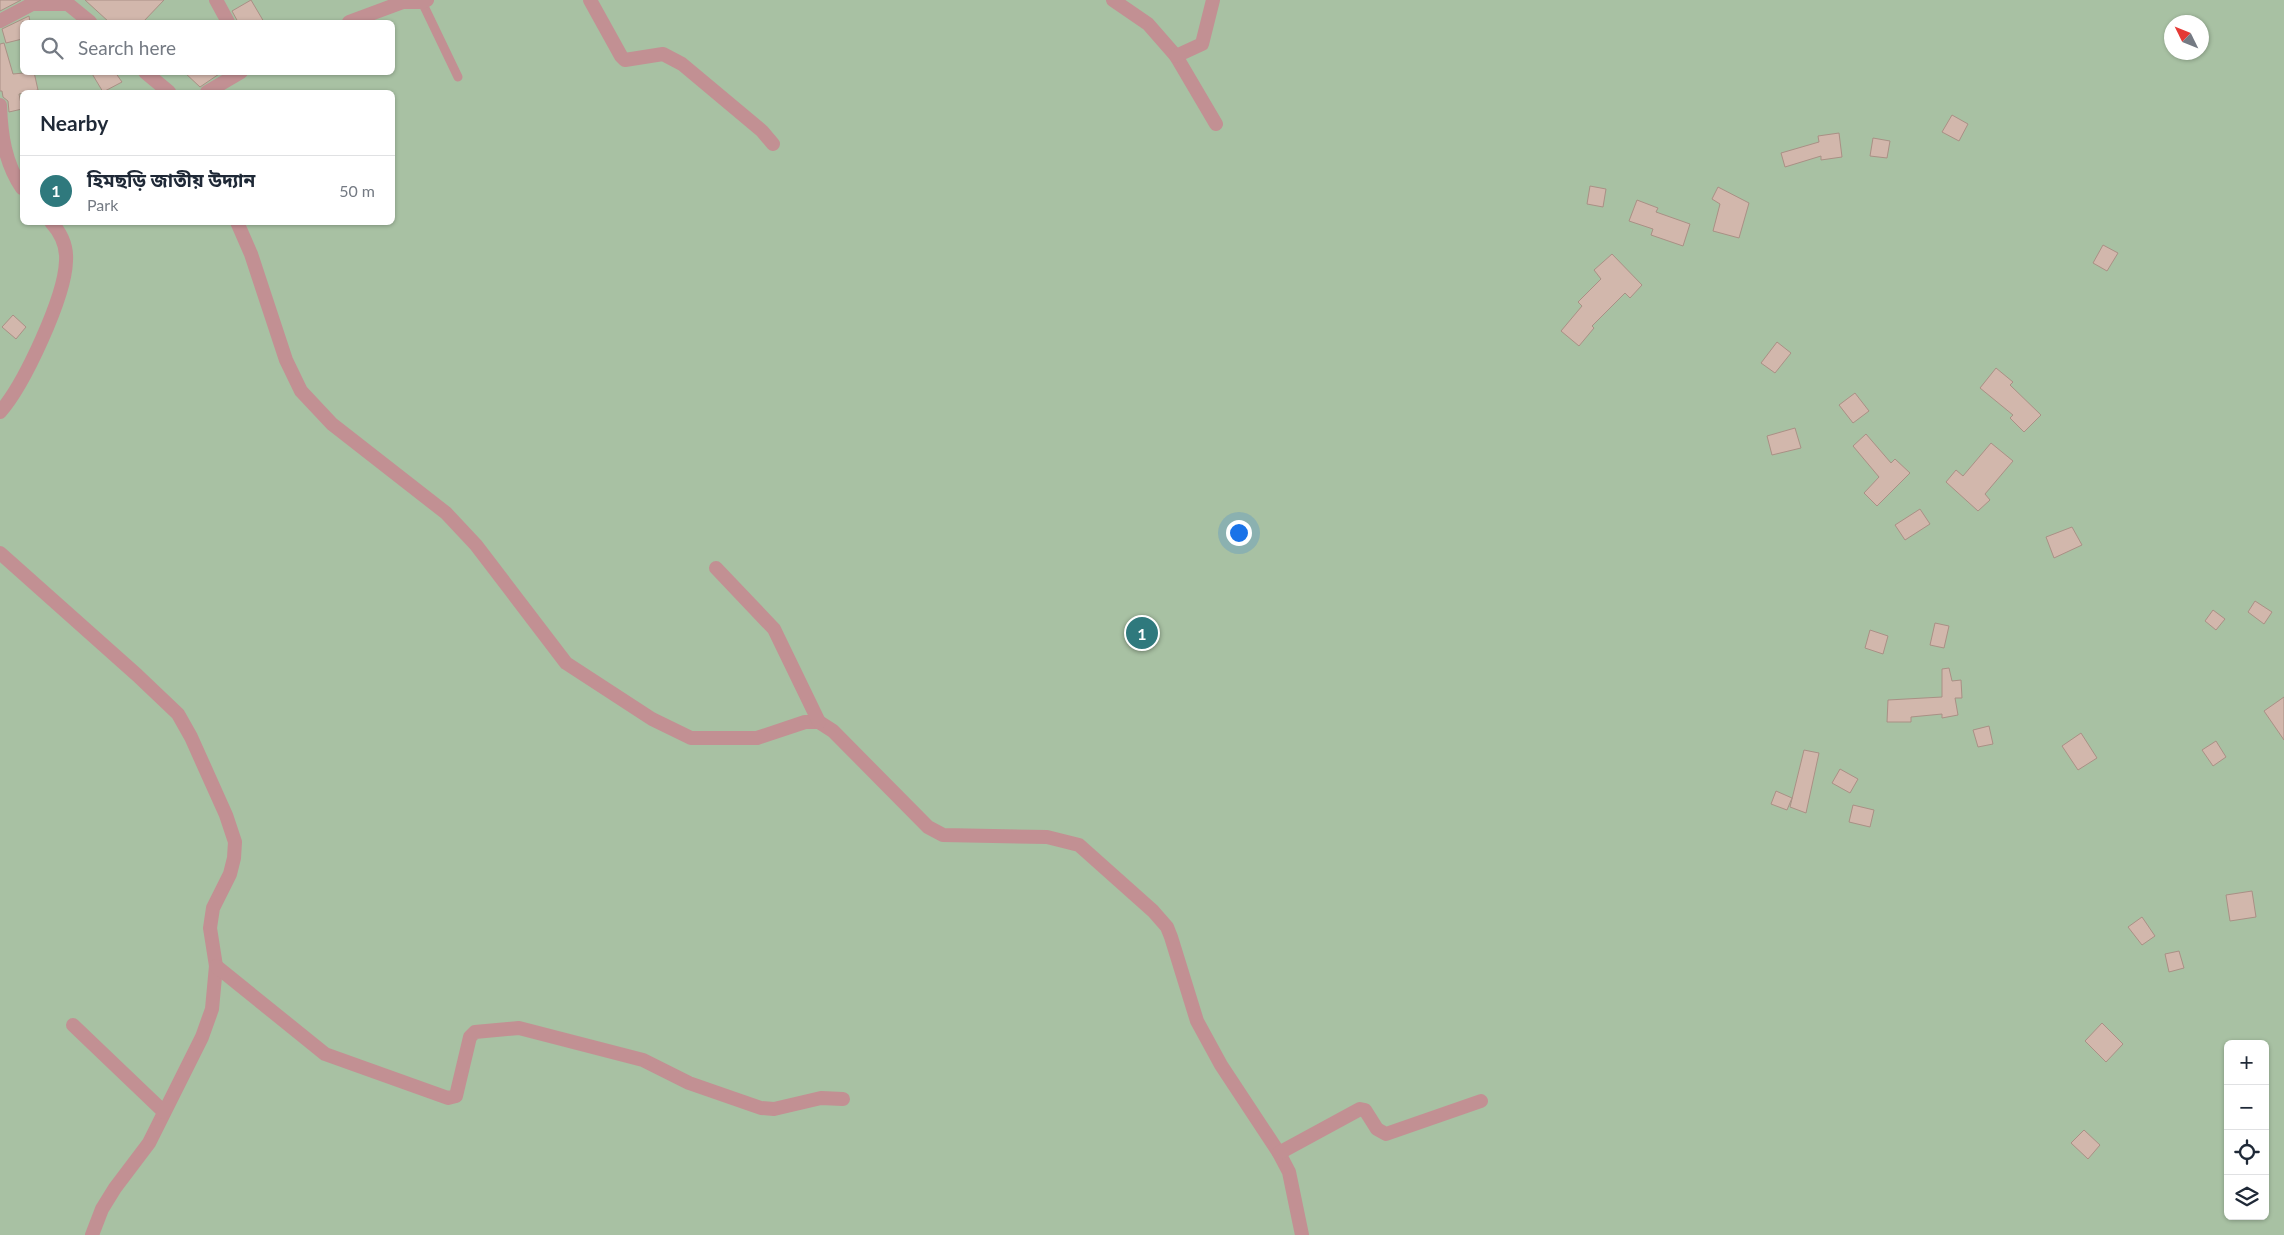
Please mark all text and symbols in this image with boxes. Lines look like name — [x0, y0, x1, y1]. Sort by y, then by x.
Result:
north arrow — [2164, 15, 2209, 60]
search box — [20, 20, 395, 75]
icon: search — [38, 34, 66, 62]
text: Search here — [78, 36, 176, 59]
text: Nearby — [40, 110, 108, 135]
text: হিমছড়ি জাতীয় উদ্যান — [87, 168, 255, 191]
text: 1 — [51, 181, 61, 200]
text: 50 m — [339, 181, 375, 200]
text: Park — [87, 195, 118, 214]
your location — [1226, 520, 1252, 546]
pin: 1 — [1126, 614, 1158, 652]
map controls — [2224, 1040, 2269, 1220]
button: + — [2224, 1040, 2269, 1085]
button: − — [2224, 1085, 2269, 1130]
button: locate — [2224, 1130, 2269, 1175]
button: layers — [2224, 1175, 2269, 1220]

